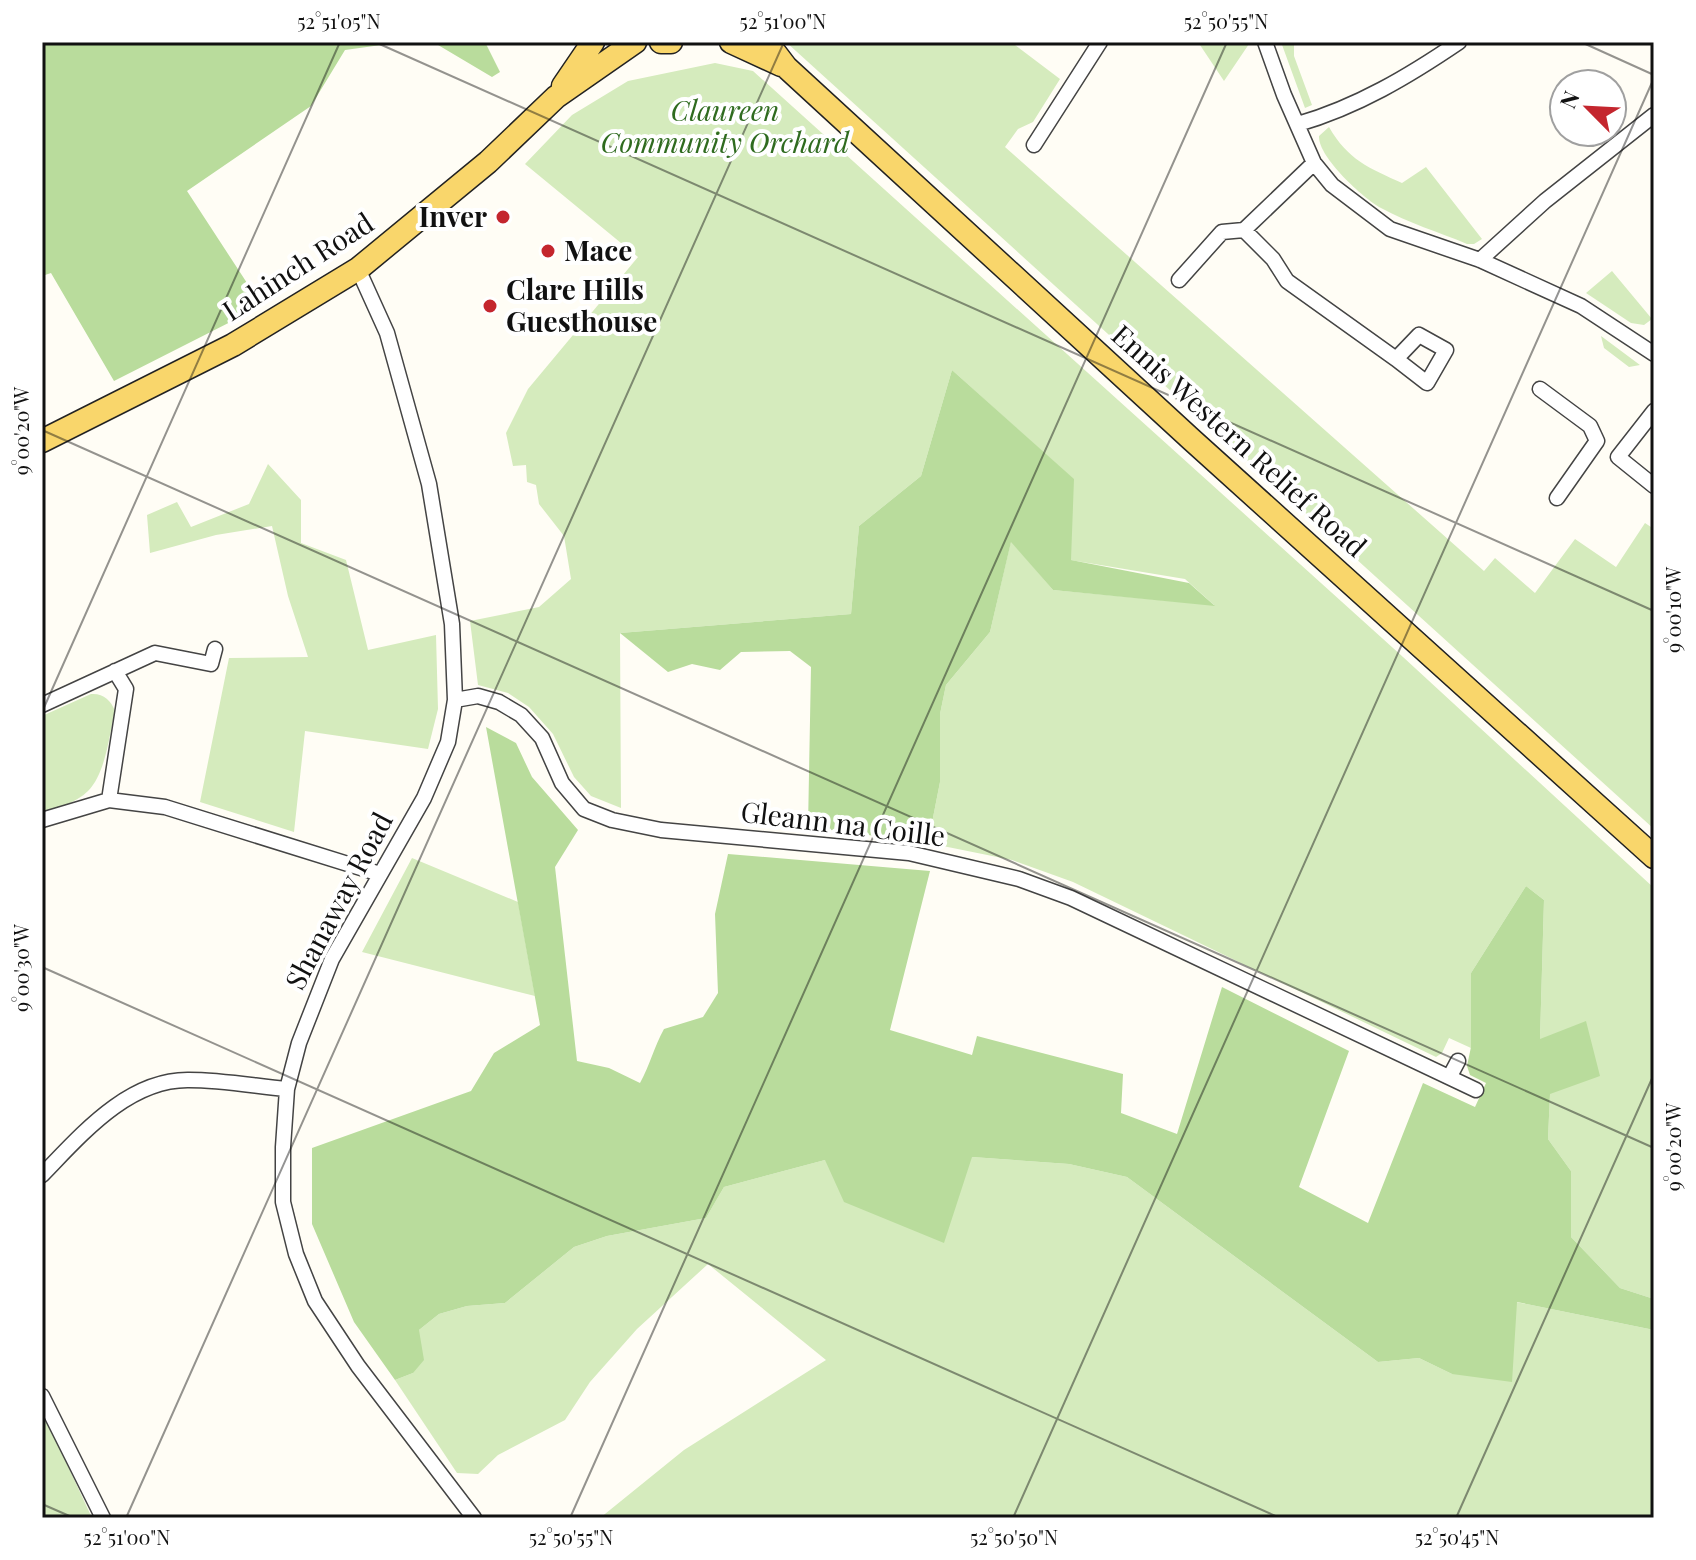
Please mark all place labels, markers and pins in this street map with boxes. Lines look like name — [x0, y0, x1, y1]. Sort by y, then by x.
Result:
place label: Inver — [419, 197, 487, 234]
marker: Inver — [494, 208, 512, 226]
place label: Mace — [564, 231, 632, 268]
marker: Mace — [539, 242, 557, 260]
place label: Clare Hills Guesthouse — [506, 270, 657, 339]
marker: Clare Hills Guesthouse — [481, 297, 499, 315]

